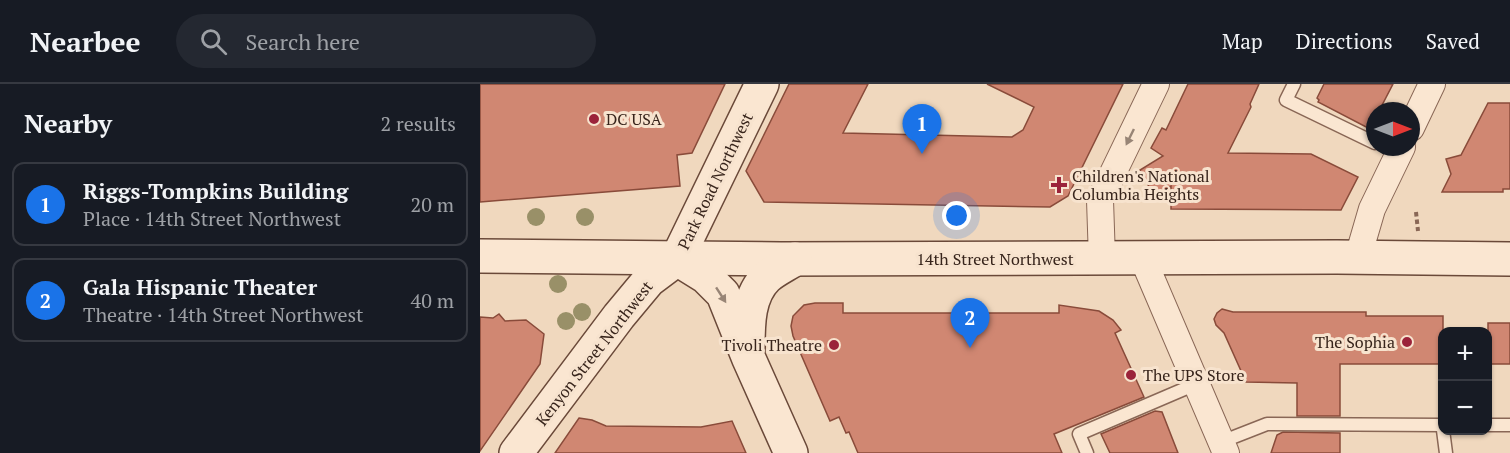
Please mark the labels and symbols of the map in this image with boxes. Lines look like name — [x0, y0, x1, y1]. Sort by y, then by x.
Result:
north arrow — [1366, 102, 1420, 156]
pin: 1 — [902, 104, 942, 154]
place label: DC USA — [606, 108, 662, 130]
street label: Park Road Northwest — [672, 109, 758, 253]
marker: DC USA — [587, 112, 601, 126]
one-way arrow — [1126, 128, 1135, 145]
place label: Children's National Columbia Heights — [1072, 165, 1210, 205]
marker: Children's National Columbia Heights — [1050, 176, 1068, 194]
your location — [942, 201, 971, 230]
street label: 14th Street Northwest — [916, 248, 1074, 270]
street label: Kenyon Street Northwest — [530, 276, 658, 430]
one-way arrow — [715, 287, 727, 303]
pin: 2 — [950, 298, 990, 348]
place label: The Sophia — [1315, 331, 1395, 353]
place label: Tivoli Theatre — [722, 334, 822, 356]
marker: The Sophia — [1400, 335, 1414, 349]
marker: Tivoli Theatre — [827, 338, 841, 352]
place label: The UPS Store — [1143, 364, 1245, 386]
marker: The UPS Store — [1124, 368, 1138, 382]

